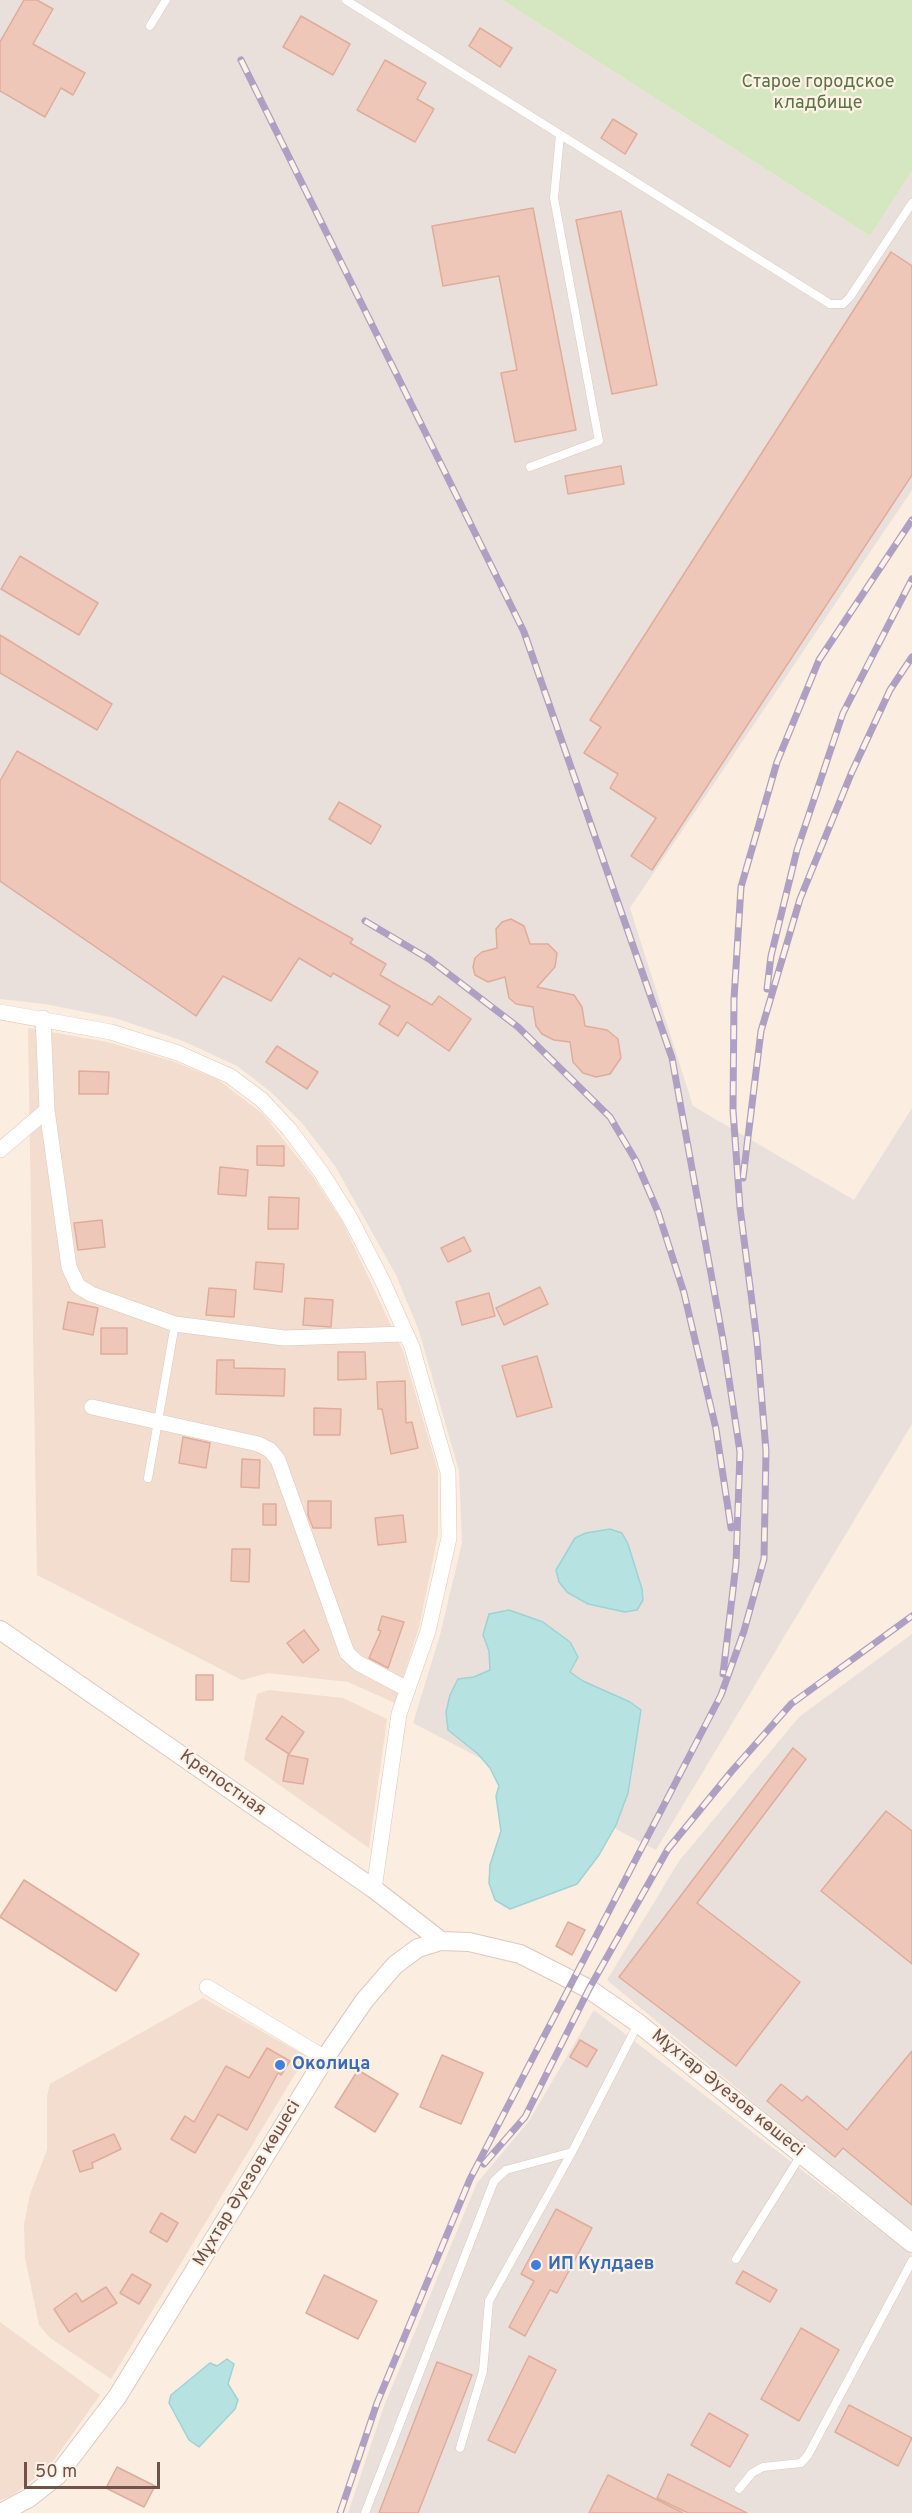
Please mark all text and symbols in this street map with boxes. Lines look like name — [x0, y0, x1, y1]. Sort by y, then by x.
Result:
park label: Старое городское кладбище — [742, 72, 894, 115]
street label: Крепостная — [175, 1746, 269, 1822]
street label: Мұхтар Әуезов көшесі — [646, 2026, 808, 2162]
place label: Околица — [292, 2054, 370, 2076]
marker: Околица — [273, 2058, 287, 2072]
street label: Мұхтар Әуезов көшесі — [190, 2097, 306, 2271]
place label: ИП Кулдаев — [548, 2254, 654, 2276]
marker: ИП Кулдаев — [529, 2258, 543, 2272]
scale bar — [27, 2450, 164, 2488]
text: 50 m — [35, 2461, 77, 2484]

